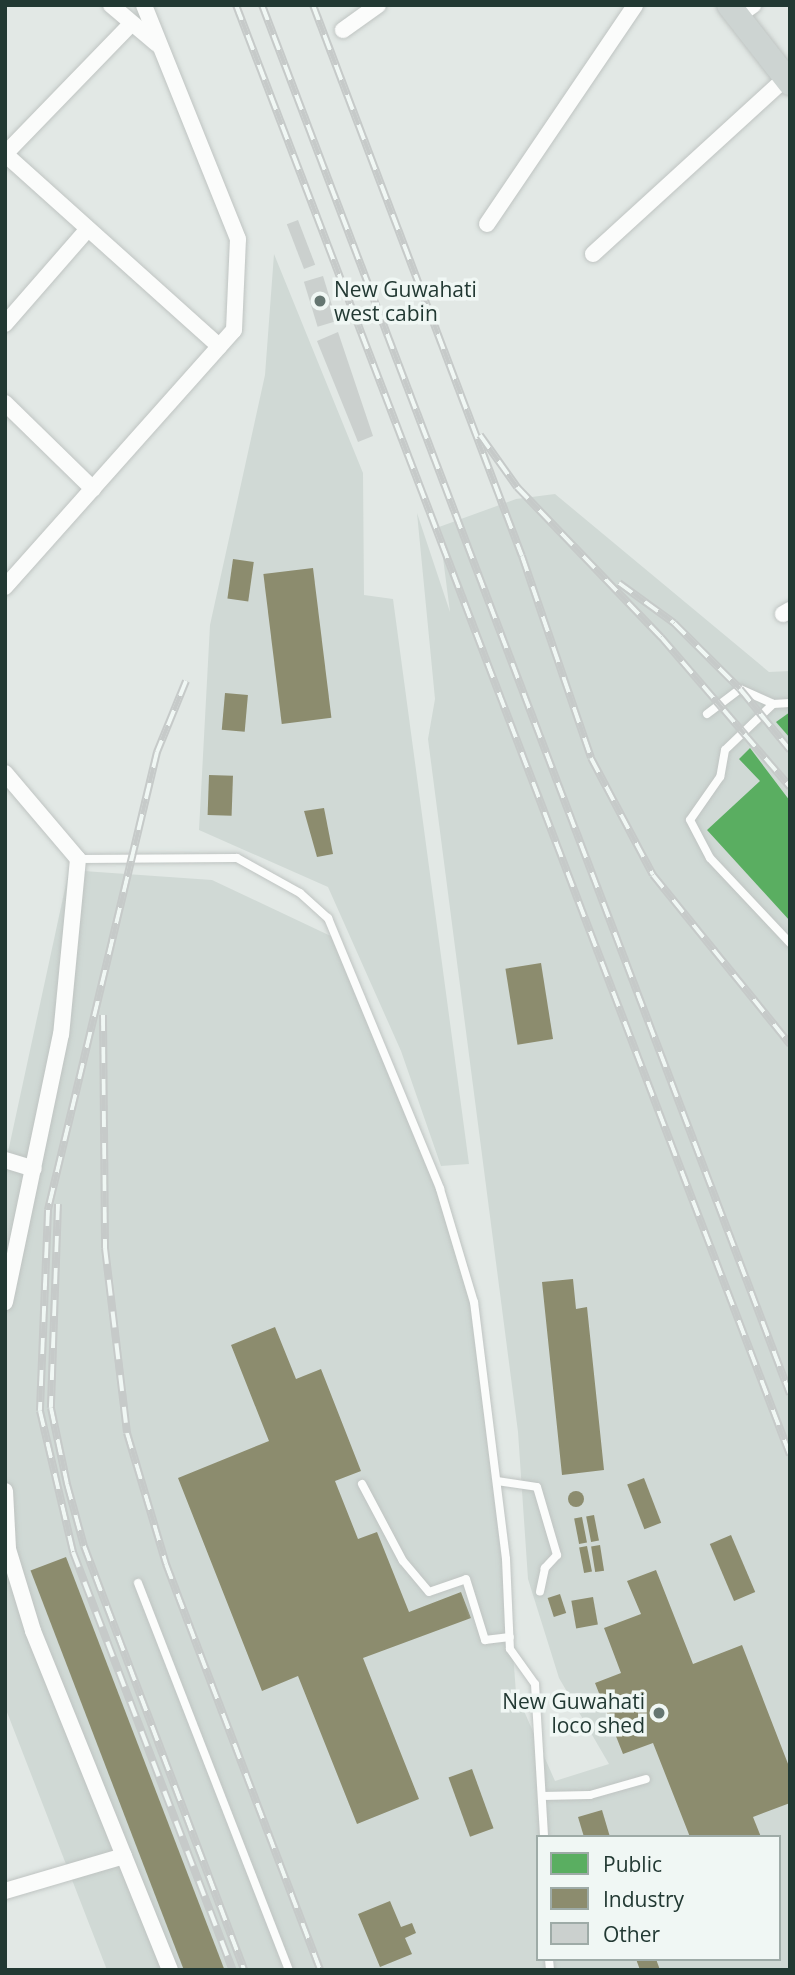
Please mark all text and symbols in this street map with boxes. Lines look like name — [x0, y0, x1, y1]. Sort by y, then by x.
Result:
place label: New Guwahati west cabin — [334, 276, 477, 326]
marker: New Guwahati west cabin — [312, 293, 328, 309]
place label: New Guwahati loco shed — [502, 1688, 645, 1738]
marker: New Guwahati loco shed — [651, 1705, 667, 1721]
legend — [536, 1835, 781, 1961]
text: Public — [603, 1850, 662, 1878]
text: Industry — [603, 1885, 684, 1913]
text: Other — [603, 1920, 660, 1948]

